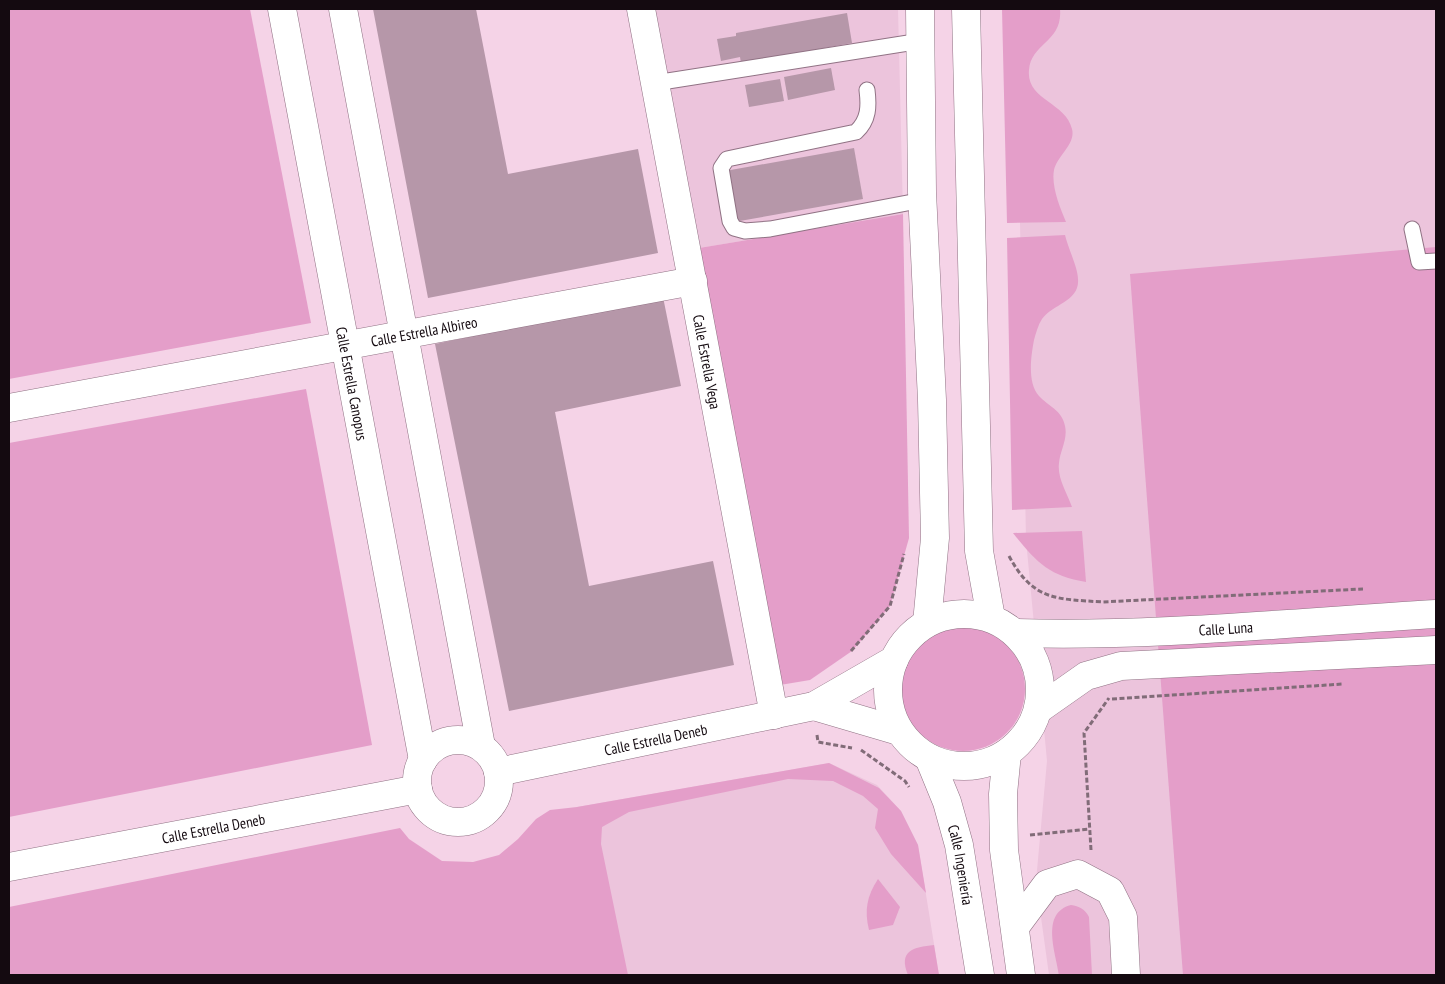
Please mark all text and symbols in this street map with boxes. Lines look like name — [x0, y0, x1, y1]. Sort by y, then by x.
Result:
street label: Calle Estrella Albireo — [369, 312, 479, 350]
street label: Calle Estrella Vega — [689, 313, 726, 411]
street label: Calle Estrella Canopus — [332, 325, 372, 442]
street label: Calle Luna — [1198, 617, 1254, 639]
street label: Calle Estrella Deneb — [602, 719, 709, 759]
street label: Calle Estrella Deneb — [160, 809, 267, 847]
street label: Calle Ingeniería — [944, 822, 978, 906]

